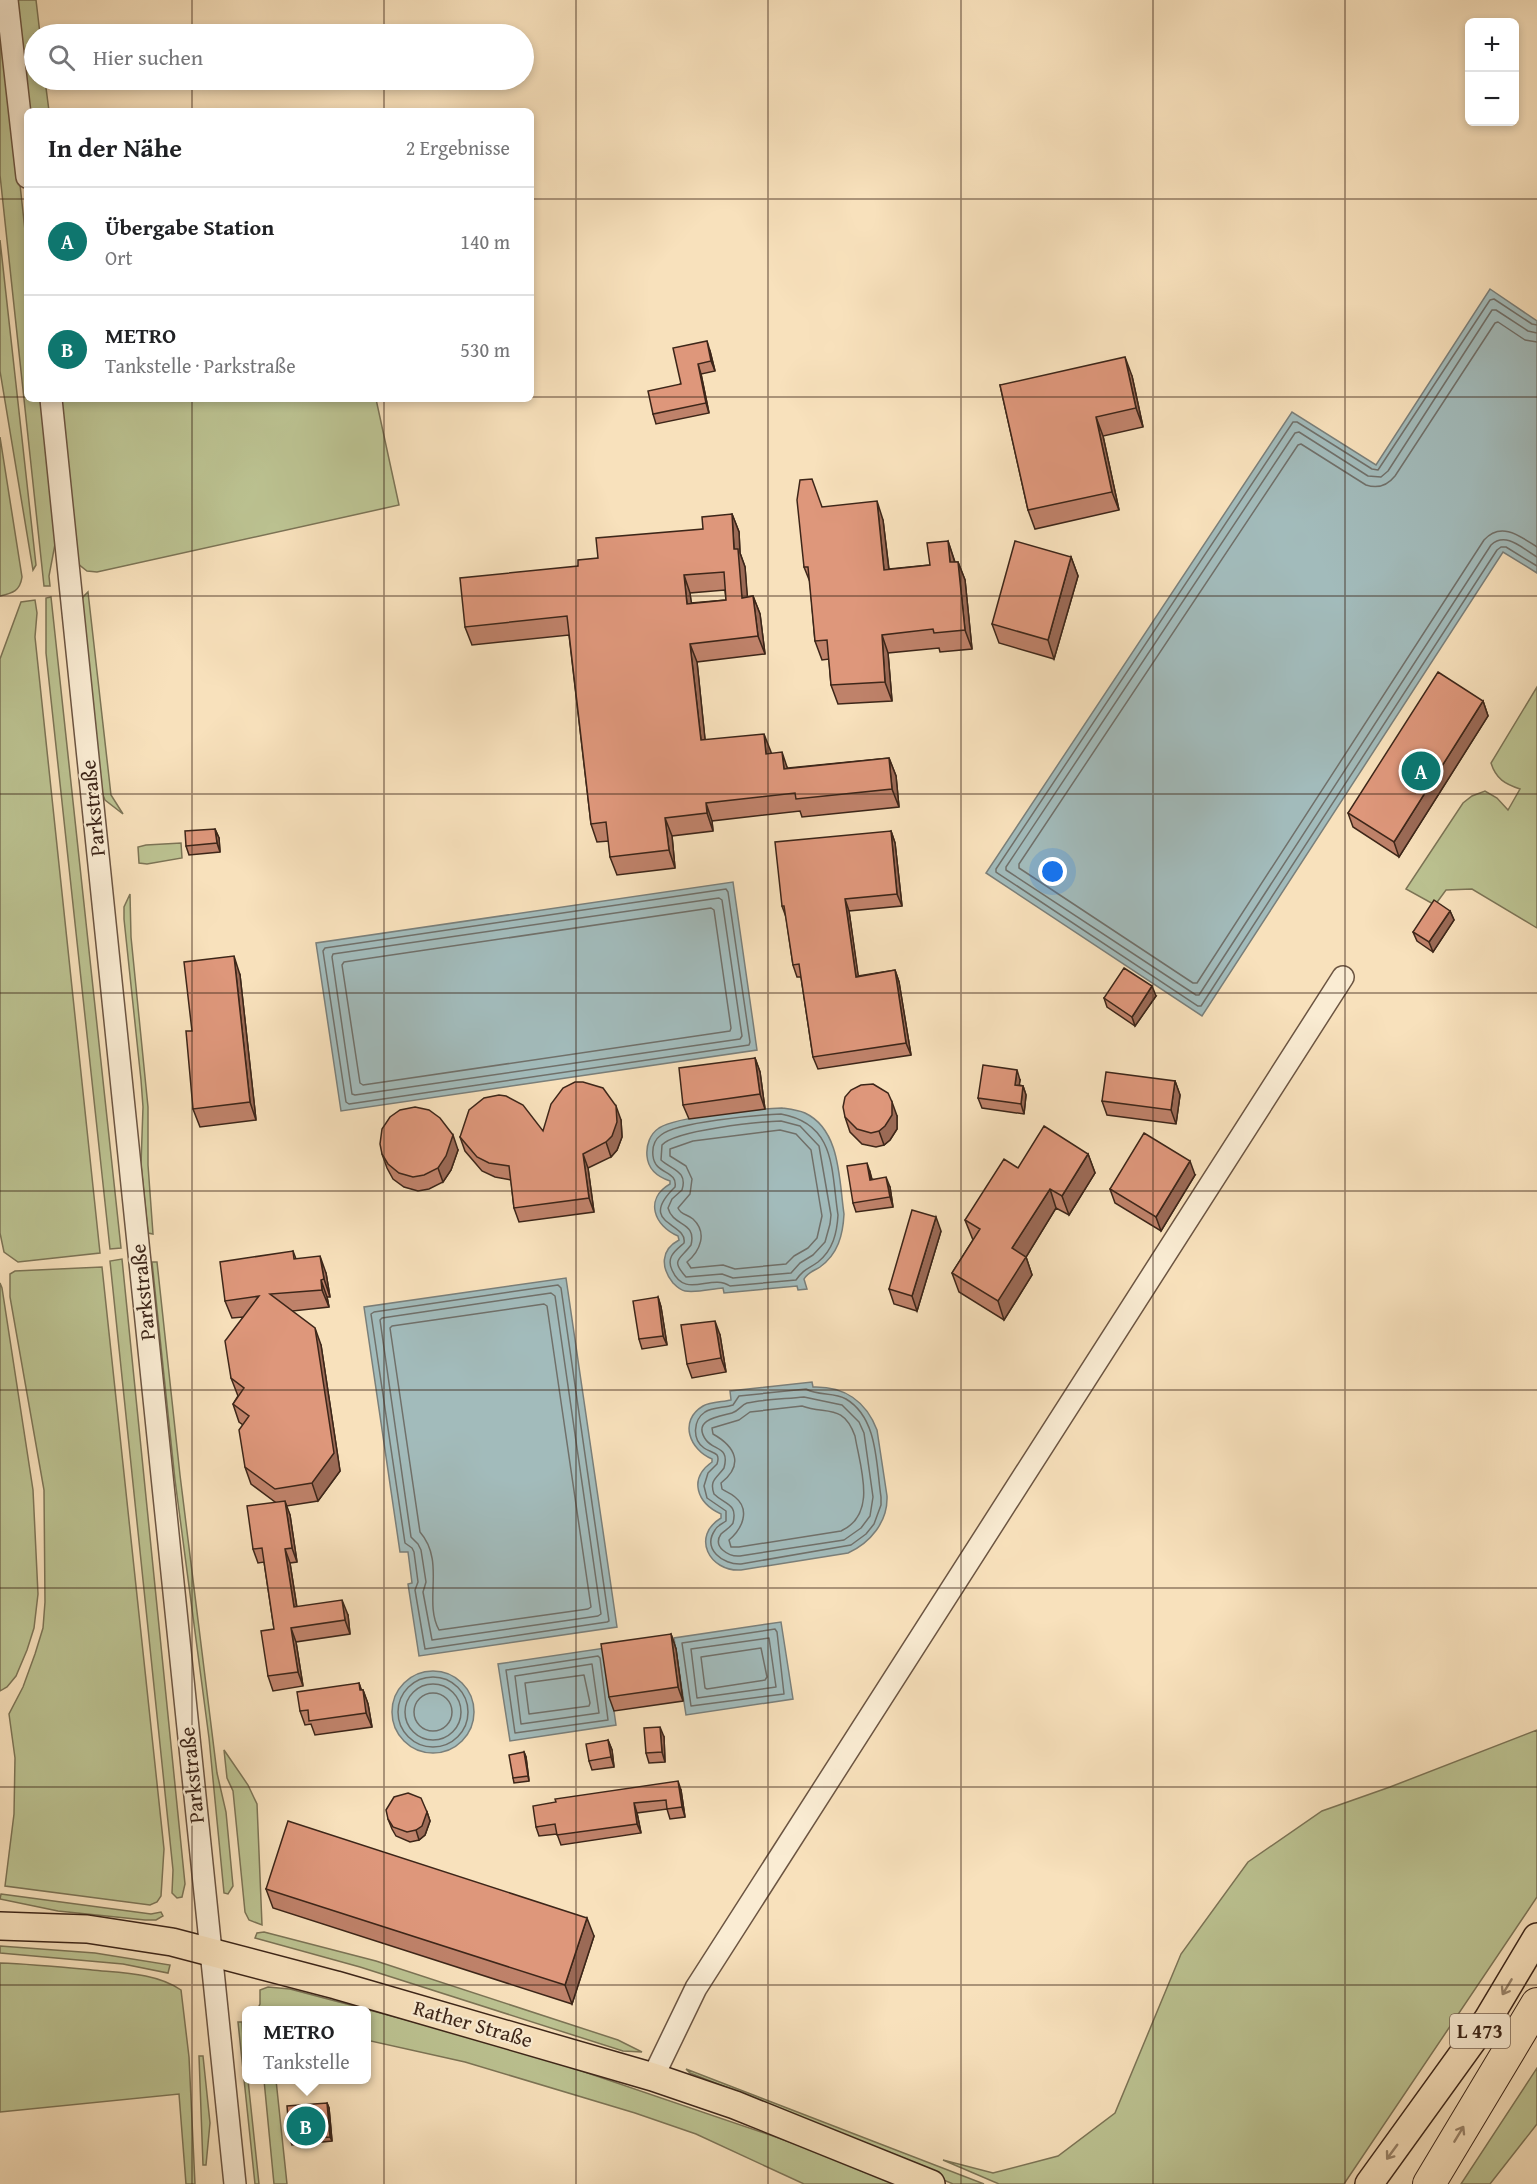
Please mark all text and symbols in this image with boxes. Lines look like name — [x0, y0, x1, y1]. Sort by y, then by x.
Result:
map controls — [1465, 18, 1519, 126]
button: + — [1465, 18, 1519, 72]
search box — [24, 24, 534, 90]
icon: search — [45, 41, 78, 74]
text: Hier suchen — [93, 41, 203, 73]
button: − — [1465, 72, 1519, 126]
text: In der Nähe — [48, 128, 182, 167]
text: 2 Ergebnisse — [406, 133, 510, 162]
text: Übergabe Station — [105, 211, 274, 243]
text: A — [61, 227, 74, 256]
text: 140 m — [460, 227, 510, 256]
text: Ort — [105, 243, 132, 272]
text: METRO — [105, 319, 176, 351]
text: B — [61, 335, 74, 364]
text: 530 m — [460, 335, 510, 364]
text: Tankstelle · Parkstraße — [105, 351, 296, 380]
pin: A — [1402, 748, 1440, 794]
street label: Parkstraße — [72, 758, 113, 858]
your location — [1038, 857, 1067, 886]
street label: Parkstraße — [122, 1242, 163, 1342]
street label: Parkstraße — [171, 1725, 212, 1825]
one-way arrow — [1501, 1978, 1513, 1995]
street label: Rather Straße — [410, 1992, 536, 2055]
popup — [242, 2006, 371, 2084]
road number: L 473 — [1450, 2014, 1510, 2048]
text: METRO — [263, 2015, 335, 2047]
text: Tankstelle — [263, 2047, 350, 2076]
pin: B — [286, 2104, 326, 2148]
one-way arrow — [1454, 2126, 1466, 2143]
one-way arrow — [1386, 2144, 1398, 2160]

